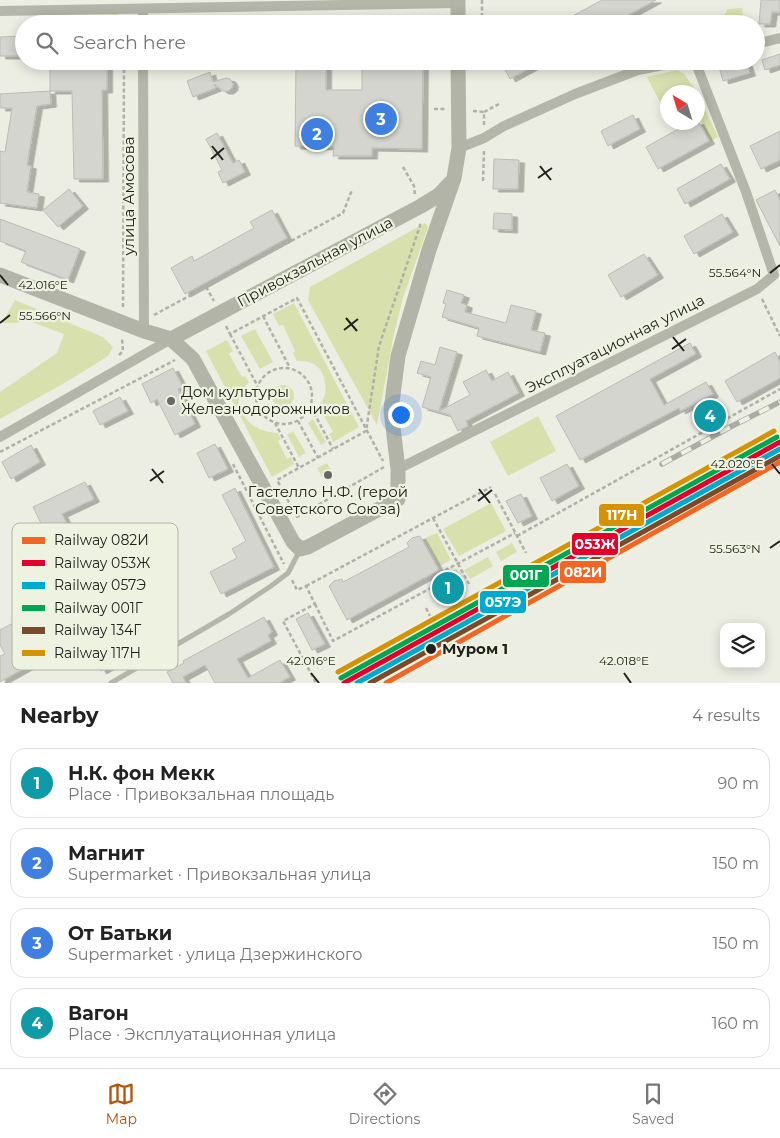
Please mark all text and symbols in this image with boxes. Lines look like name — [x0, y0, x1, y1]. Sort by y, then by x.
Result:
search box — [15, 15, 765, 70]
icon: search — [33, 29, 61, 57]
text: Search here — [73, 31, 186, 54]
north arrow — [660, 85, 705, 130]
pin: 3 — [365, 100, 397, 138]
pin: 2 — [301, 115, 333, 153]
street label: улица Амосова — [119, 136, 138, 257]
street label: Привокзальная улица — [234, 212, 396, 311]
text: 55.564°N — [709, 265, 761, 280]
text: 42.016°E — [18, 277, 68, 292]
street label: Эксплуатационная улица — [522, 290, 708, 397]
text: 55.566°N — [19, 308, 71, 323]
place label: Дом культуры Железнодорожников — [181, 382, 350, 418]
marker: Дом культуры Железнодорожников — [165, 395, 177, 407]
pin: 4 — [694, 397, 726, 435]
your location — [388, 402, 414, 428]
text: 42.020°E — [710, 456, 764, 471]
marker: Гастелло Н.Ф. (герой Советского Союза) — [322, 469, 334, 481]
place label: Гастелло Н.Ф. (герой Советского Союза) — [248, 482, 408, 518]
line badge: 117Н — [598, 503, 645, 527]
text: 117Н — [606, 506, 638, 524]
legend — [12, 523, 178, 670]
text: Railway 082И — [54, 531, 149, 549]
line badge: 053Ж — [571, 532, 619, 556]
text: 053Ж — [574, 535, 616, 553]
text: 55.563°N — [709, 541, 761, 556]
text: Railway 053Ж — [54, 554, 150, 572]
line badge: 082И — [559, 560, 607, 584]
text: 082И — [564, 563, 602, 581]
line badge: 001Г — [502, 564, 550, 588]
text: 001Г — [510, 566, 543, 584]
pin: 1 — [432, 569, 464, 607]
text: Railway 057Э — [54, 576, 146, 594]
line badge: 057Э — [479, 590, 527, 614]
text: 057Э — [485, 593, 521, 611]
text: Railway 001Г — [54, 599, 143, 617]
text: Railway 134Г — [54, 621, 141, 639]
map controls — [720, 623, 765, 668]
button: layers — [720, 623, 765, 668]
place label: Муром 1 — [442, 639, 508, 658]
marker: Муром 1 — [424, 642, 438, 656]
text: Railway 117Н — [54, 644, 141, 662]
text: 42.016°E — [286, 653, 336, 668]
text: 42.018°E — [599, 653, 649, 668]
text: Nearby — [20, 703, 99, 728]
text: 4 results — [692, 706, 760, 725]
text: Н.К. фон Мекк — [68, 762, 215, 785]
text: 1 — [34, 774, 40, 793]
text: 90 m — [717, 774, 759, 793]
text: Place · Привокзальная площадь — [68, 785, 334, 804]
text: Магнит — [68, 842, 144, 865]
text: 2 — [32, 854, 42, 873]
text: 150 m — [712, 854, 759, 873]
text: Supermarket · Привокзальная улица — [68, 865, 371, 884]
text: От Батьки — [68, 922, 172, 945]
text: 3 — [32, 934, 42, 953]
text: 150 m — [712, 934, 759, 953]
text: Supermarket · улица Дзержинского — [68, 945, 363, 964]
text: Вагон — [68, 1002, 129, 1025]
text: 4 — [31, 1014, 43, 1033]
text: 160 m — [712, 1014, 759, 1033]
text: Place · Эксплуатационная улица — [68, 1025, 336, 1044]
tab: Map — [106, 1080, 137, 1128]
tab: Directions — [349, 1080, 420, 1128]
tab: Saved — [632, 1080, 674, 1128]

